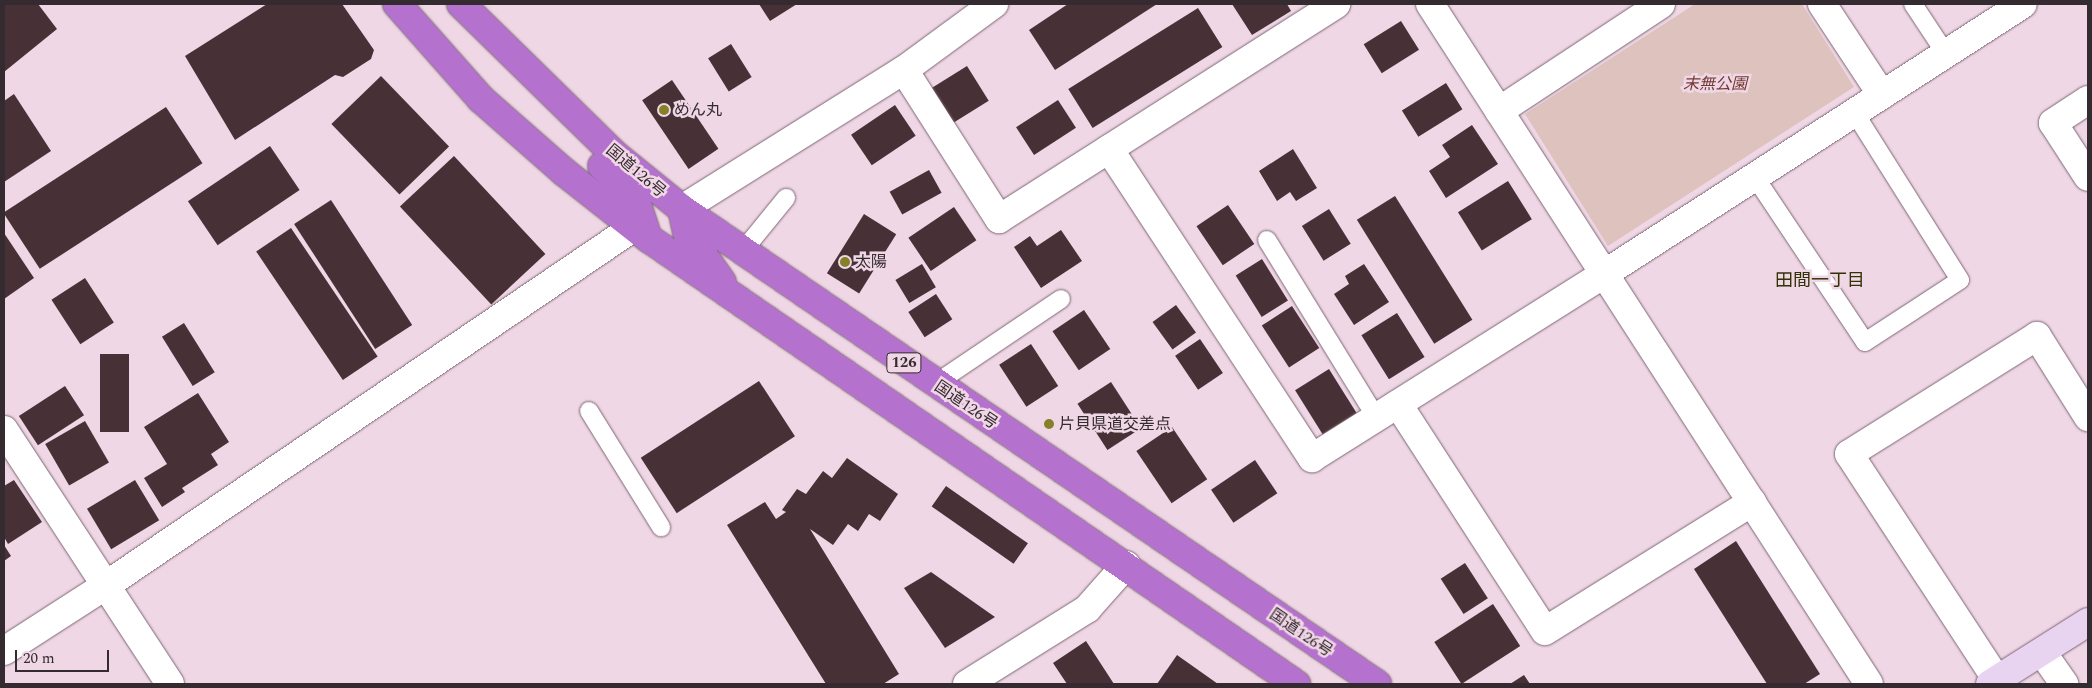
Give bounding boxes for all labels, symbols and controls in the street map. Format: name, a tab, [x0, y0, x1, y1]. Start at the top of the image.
park label: 末無公園	[1683, 74, 1747, 94]
place label: めん丸	[674, 100, 722, 120]
marker: めん丸	[658, 104, 670, 116]
street label: 国道126号	[602, 141, 670, 201]
place label: 太陽	[855, 252, 887, 272]
marker: 太陽	[839, 256, 851, 268]
district label: 田間一丁目	[1775, 270, 1865, 292]
road number: 126	[885, 350, 923, 376]
street label: 国道126号	[931, 377, 1001, 433]
place label: 片貝県道交差点	[1059, 414, 1171, 434]
marker: 片貝県道交差点	[1043, 418, 1055, 430]
street label: 国道126号	[1266, 605, 1336, 661]
scale bar	[18, 640, 111, 672]
text: 20 m	[23, 647, 55, 670]

